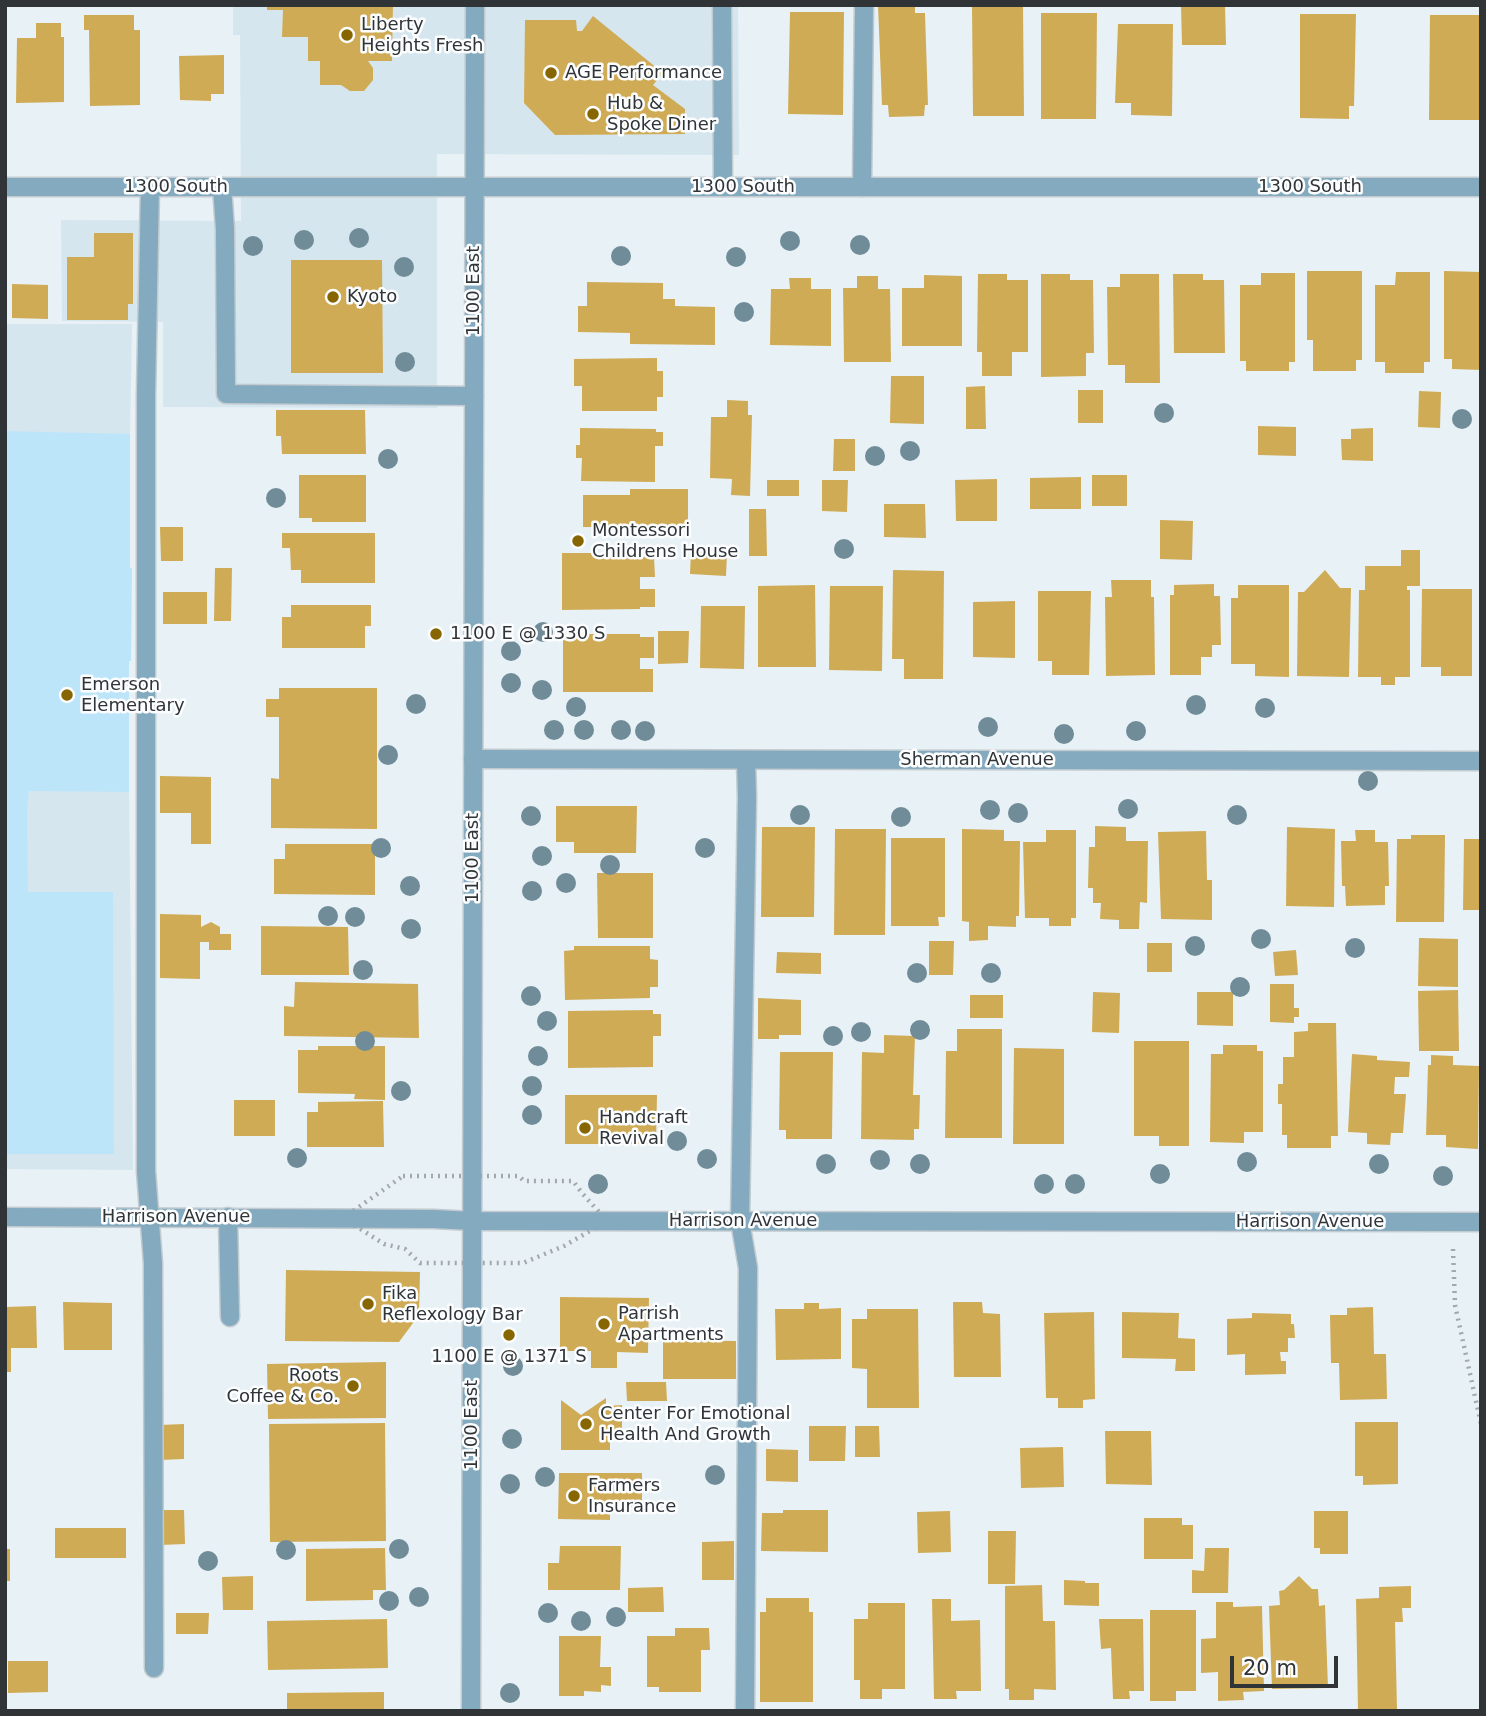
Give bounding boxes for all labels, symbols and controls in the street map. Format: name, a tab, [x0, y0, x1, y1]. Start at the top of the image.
place label: Liberty Heights Fresh	[361, 14, 484, 56]
marker: Liberty Heights Fresh	[339, 27, 355, 43]
place label: AGE Performance	[565, 62, 722, 84]
marker: AGE Performance	[543, 65, 559, 81]
place label: Hub & Spoke Diner	[607, 93, 716, 136]
marker: Hub & Spoke Diner	[585, 106, 601, 122]
street label: 1300 South	[124, 176, 228, 198]
street label: 1300 South	[691, 176, 795, 198]
street label: 1300 South	[1258, 176, 1362, 198]
street label: 1100 East	[463, 246, 485, 336]
place label: Kyoto	[347, 286, 397, 308]
marker: Kyoto	[325, 289, 341, 305]
place label: Montessori Childrens House	[592, 520, 738, 562]
marker: Montessori Childrens House	[570, 533, 586, 549]
place label: 1100 E @ 1330 S	[450, 623, 605, 645]
marker: 1100 E @ 1330 S	[428, 626, 444, 642]
place label: Emerson Elementary	[81, 674, 185, 716]
marker: Emerson Elementary	[59, 687, 75, 703]
street label: Sherman Avenue	[900, 749, 1054, 771]
street label: 1100 East	[462, 813, 484, 903]
place label: Handcraft Revival	[599, 1107, 688, 1150]
marker: Handcraft Revival	[577, 1120, 593, 1136]
street label: Harrison Avenue	[102, 1206, 250, 1228]
street label: Harrison Avenue	[669, 1210, 817, 1232]
street label: Harrison Avenue	[1236, 1211, 1384, 1233]
place label: Fika Reflexology Bar	[382, 1283, 523, 1326]
marker: Fika Reflexology Bar	[360, 1296, 376, 1312]
place label: Parrish Apartments	[618, 1303, 724, 1346]
marker: Parrish Apartments	[596, 1316, 612, 1332]
marker: 1100 E @ 1371 S	[501, 1327, 517, 1343]
place label: 1100 E @ 1371 S	[431, 1346, 587, 1368]
place label: Roots Coffee & Co.	[226, 1365, 339, 1408]
marker: Roots Coffee & Co.	[345, 1378, 361, 1394]
street label: 1100 East	[461, 1380, 483, 1470]
place label: Center For Emotional Health And Growth	[600, 1403, 791, 1446]
marker: Center For Emotional Health And Growth	[578, 1416, 594, 1432]
place label: Farmers Insurance	[588, 1475, 676, 1518]
marker: Farmers Insurance	[566, 1488, 582, 1504]
scale bar	[1234, 1642, 1342, 1686]
text: 20 m	[1243, 1656, 1297, 1680]

